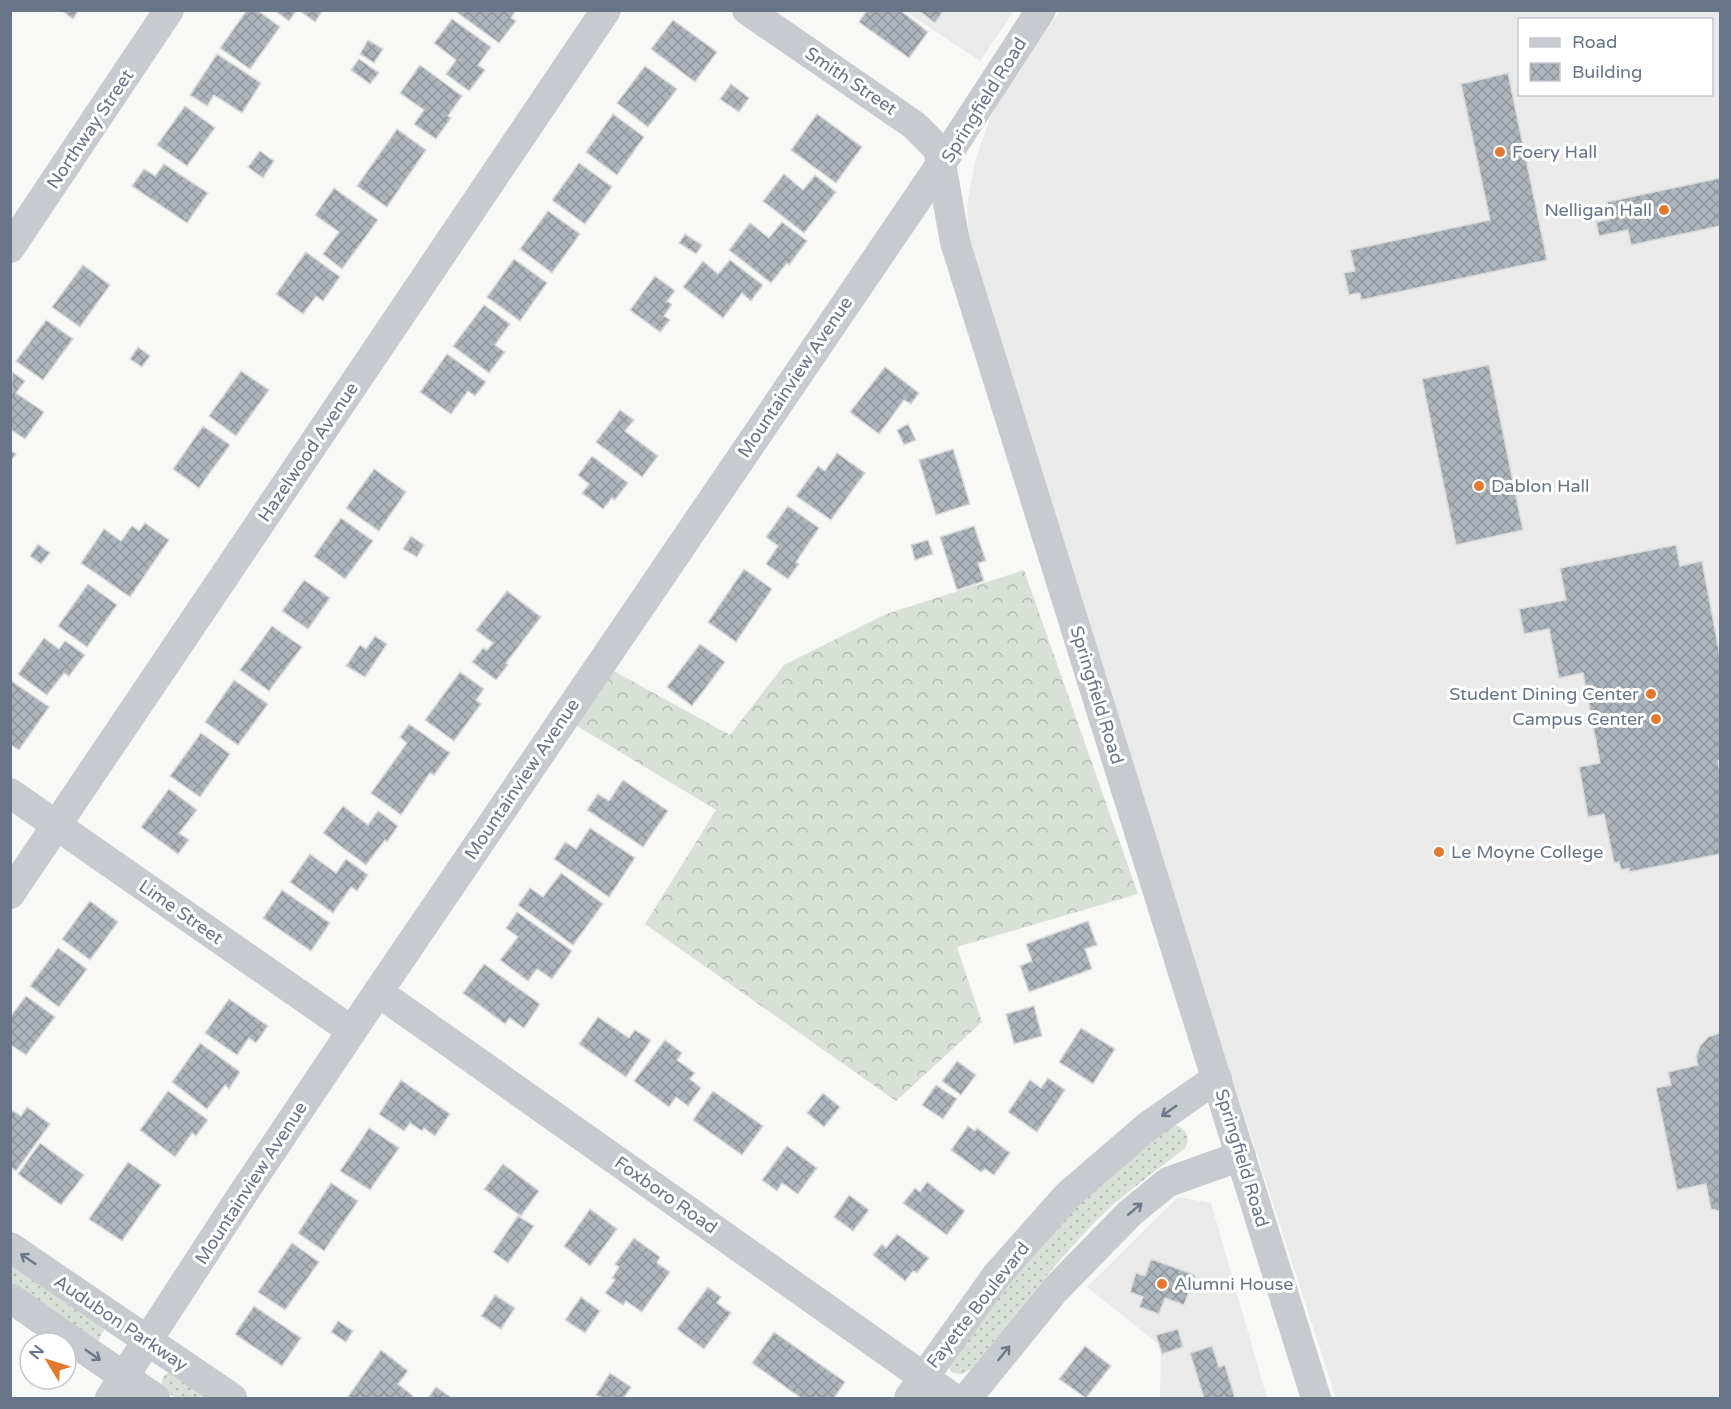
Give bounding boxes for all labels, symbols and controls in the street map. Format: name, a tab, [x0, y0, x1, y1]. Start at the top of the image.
legend	[1518, 18, 1713, 96]
text: Road	[1572, 31, 1617, 53]
street label: Springfield Road	[937, 33, 1031, 167]
street label: Smith Street	[801, 42, 901, 120]
text: Building	[1572, 61, 1642, 83]
street label: Northway Street	[42, 65, 138, 193]
place label: Foery Hall	[1512, 141, 1597, 163]
marker: Foery Hall	[1493, 145, 1507, 159]
place label: Nelligan Hall	[1544, 199, 1652, 221]
marker: Nelligan Hall	[1657, 203, 1671, 217]
street label: Mountainview Avenue	[733, 292, 857, 462]
street label: Hazelwood Avenue	[253, 378, 363, 526]
place label: Dablon Hall	[1491, 475, 1590, 497]
marker: Dablon Hall	[1472, 479, 1486, 493]
street label: Springfield Road	[1066, 623, 1128, 767]
place label: Student Dining Center	[1449, 683, 1639, 705]
marker: Student Dining Center	[1644, 687, 1658, 701]
street label: Mountainview Avenue	[460, 694, 584, 864]
place label: Campus Center	[1512, 708, 1644, 730]
marker: Campus Center	[1649, 712, 1663, 726]
place label: Le Moyne College	[1451, 841, 1604, 863]
marker: Le Moyne College	[1432, 845, 1446, 859]
street label: Lime Street	[135, 875, 227, 949]
street label: Springfield Road	[1211, 1086, 1273, 1230]
street label: Mountainview Avenue	[190, 1098, 312, 1268]
one-way arrow	[1161, 1105, 1177, 1117]
street label: Foxboro Road	[610, 1151, 722, 1239]
one-way arrow	[1127, 1202, 1142, 1216]
street label: Fayette Boulevard	[922, 1237, 1034, 1373]
one-way arrow	[20, 1253, 36, 1265]
street label: Audubon Parkway	[50, 1270, 192, 1376]
place label: Alumni House	[1174, 1273, 1293, 1295]
marker: Alumni House	[1155, 1277, 1169, 1291]
north arrow	[18, 1331, 78, 1391]
text: N	[25, 1341, 49, 1364]
one-way arrow	[997, 1345, 1010, 1361]
one-way arrow	[84, 1349, 100, 1361]

